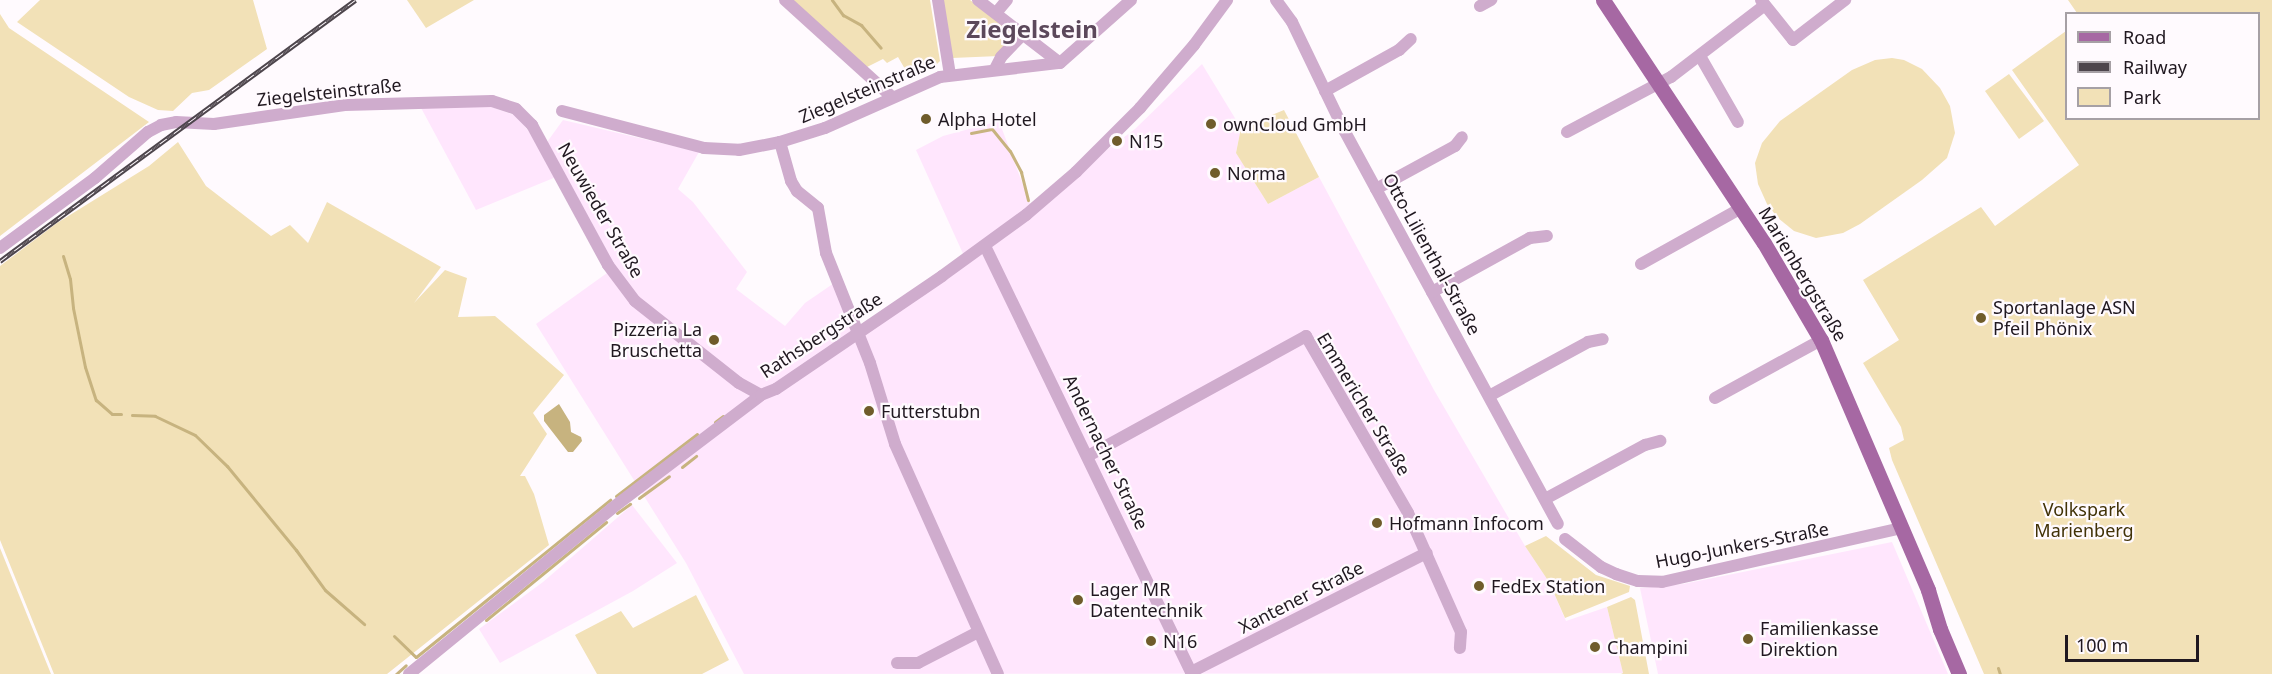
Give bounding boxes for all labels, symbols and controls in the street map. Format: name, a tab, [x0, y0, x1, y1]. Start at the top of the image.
legend	[2065, 12, 2260, 120]
district label: Ziegelstein	[966, 15, 1098, 43]
text: Road	[2123, 25, 2166, 49]
street label: Ziegelsteinstraße	[796, 51, 938, 127]
text: Railway	[2123, 55, 2187, 79]
street label: Ziegelsteinstraße	[255, 74, 403, 110]
text: Park	[2123, 85, 2161, 109]
place label: Alpha Hotel	[938, 108, 1037, 130]
marker: Alpha Hotel	[919, 112, 933, 126]
place label: ownCloud GmbH	[1223, 113, 1367, 135]
marker: ownCloud GmbH	[1204, 117, 1218, 131]
place label: N15	[1129, 130, 1163, 152]
marker: N15	[1110, 134, 1124, 148]
street label: Neuwieder Straße	[554, 139, 648, 281]
place label: Norma	[1227, 162, 1286, 184]
marker: Norma	[1208, 166, 1222, 180]
street label: Otto-Lilienthal-Straße	[1379, 169, 1485, 339]
street label: Marienbergstraße	[1754, 203, 1852, 345]
street label: Rathsbergstraße	[756, 288, 886, 382]
place label: Sportanlage ASN Pfeil Phönix	[1993, 297, 2136, 340]
marker: Sportanlage ASN Pfeil Phönix	[1974, 311, 1988, 325]
place label: Pizzeria La Bruschetta	[610, 319, 702, 362]
street label: Emmericher Straße	[1313, 329, 1415, 479]
marker: Pizzeria La Bruschetta	[707, 333, 721, 347]
street label: Andernacher Straße	[1059, 371, 1153, 533]
place label: Futterstubn	[881, 400, 980, 422]
marker: Futterstubn	[862, 404, 876, 418]
park label: Volkspark Marienberg	[2034, 499, 2134, 542]
place label: Hofmann Infocom	[1389, 512, 1544, 534]
marker: Hofmann Infocom	[1370, 516, 1384, 530]
street label: Hugo-Junkers-Straße	[1654, 518, 1830, 572]
street label: Xantener Straße	[1235, 556, 1367, 638]
place label: FedEx Station	[1491, 575, 1605, 597]
place label: Lager MR Datentechnik	[1090, 579, 1203, 622]
marker: FedEx Station	[1472, 579, 1486, 593]
marker: Lager MR Datentechnik	[1071, 593, 1085, 607]
place label: Familienkasse Direktion	[1760, 618, 1879, 660]
scale bar	[2068, 623, 2202, 661]
place label: N16	[1163, 630, 1197, 652]
marker: Familienkasse Direktion	[1741, 632, 1755, 646]
text: 100 m	[2076, 633, 2128, 657]
marker: N16	[1144, 634, 1158, 648]
place label: Champini	[1607, 636, 1688, 658]
marker: Champini	[1588, 640, 1602, 654]

